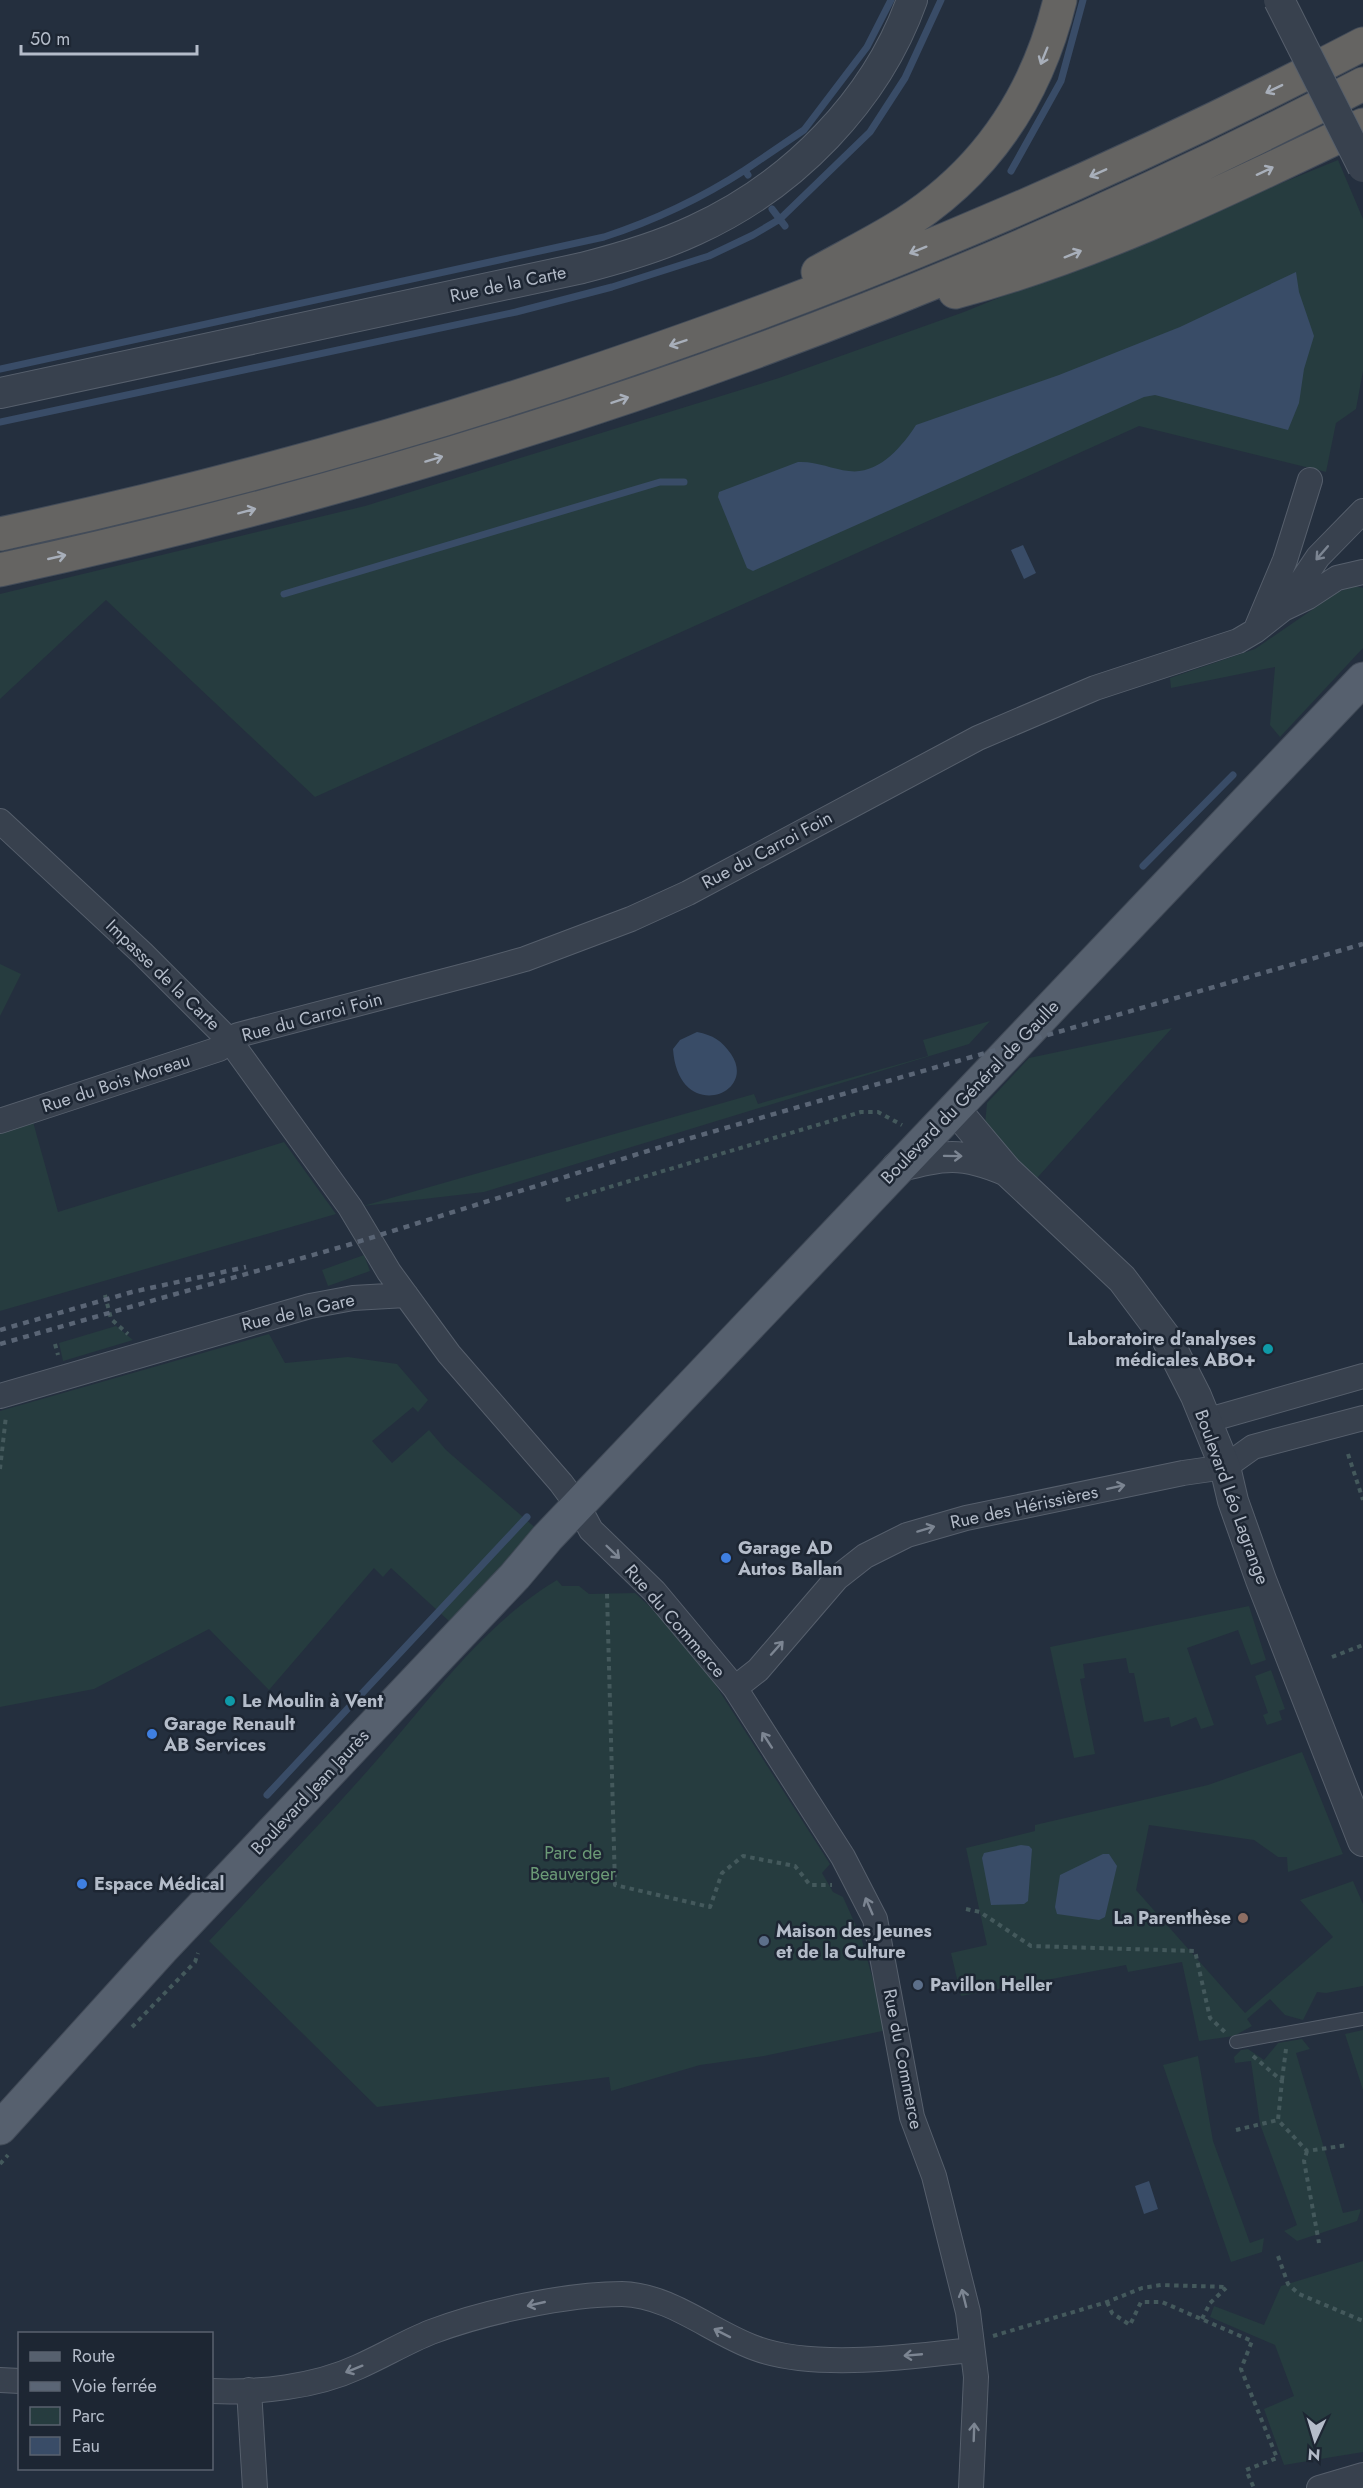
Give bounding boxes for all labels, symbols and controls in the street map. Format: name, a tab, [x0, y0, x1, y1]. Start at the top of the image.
scale bar	[21, 18, 196, 56]
text: 50 m	[30, 26, 70, 52]
one-way arrow	[1038, 46, 1049, 65]
one-way arrow	[1265, 84, 1283, 96]
one-way arrow	[1256, 164, 1274, 175]
one-way arrow	[1089, 168, 1107, 180]
one-way arrow	[910, 245, 928, 256]
one-way arrow	[1063, 248, 1081, 259]
street label: Rue de la Carte	[448, 259, 568, 309]
one-way arrow	[669, 338, 687, 349]
one-way arrow	[610, 393, 629, 404]
one-way arrow	[424, 453, 443, 464]
one-way arrow	[237, 505, 256, 516]
one-way arrow	[1315, 545, 1329, 560]
one-way arrow	[47, 551, 66, 562]
street label: Rue du Carroi Foin	[697, 805, 837, 895]
street label: Impasse de la Carte	[100, 913, 226, 1037]
street label: Rue du Carroi Foin	[239, 986, 385, 1048]
street label: Boulevard du Général de Gaulle	[875, 994, 1065, 1190]
street label: Rue du Bois Moreau	[39, 1047, 193, 1119]
one-way arrow	[942, 1151, 962, 1162]
street label: Rue de la Gare	[239, 1286, 357, 1338]
place label: Laboratoire d’analyses médicales ABO+	[1068, 1326, 1256, 1373]
marker: Laboratoire d’analyses médicales ABO+	[1261, 1342, 1275, 1356]
street label: Boulevard Léo Lagrange	[1188, 1406, 1276, 1588]
street label: Rue des Hérissières	[948, 1479, 1100, 1535]
one-way arrow	[1106, 1481, 1126, 1492]
one-way arrow	[916, 1523, 935, 1534]
place label: Garage AD Autos Ballan	[737, 1535, 843, 1582]
one-way arrow	[606, 1545, 621, 1560]
marker: Garage AD Autos Ballan	[719, 1551, 733, 1565]
street label: Rue du Commerce	[618, 1559, 732, 1683]
one-way arrow	[770, 1641, 784, 1656]
place label: Le Moulin à Vent	[242, 1688, 383, 1714]
marker: Le Moulin à Vent	[223, 1694, 237, 1708]
place label: Garage Renault AB Services	[163, 1711, 295, 1758]
street label: Boulevard Jean Jaurès	[245, 1724, 375, 1860]
marker: Garage Renault AB Services	[145, 1727, 159, 1741]
one-way arrow	[761, 1731, 774, 1748]
park label: Parc de Beauverger	[530, 1840, 617, 1887]
place label: Espace Médical	[94, 1871, 224, 1897]
marker: Espace Médical	[75, 1877, 89, 1891]
one-way arrow	[863, 1897, 874, 1915]
place label: La Parenthèse	[1113, 1905, 1231, 1931]
marker: La Parenthèse	[1236, 1911, 1250, 1925]
place label: Maison des Jeunes et de la Culture	[776, 1918, 932, 1965]
marker: Maison des Jeunes et de la Culture	[757, 1934, 771, 1948]
place label: Pavillon Heller	[930, 1972, 1053, 1998]
marker: Pavillon Heller	[911, 1978, 925, 1992]
street label: Rue du Commerce	[877, 1987, 929, 2131]
one-way arrow	[958, 2289, 970, 2308]
one-way arrow	[527, 2299, 547, 2310]
one-way arrow	[714, 2327, 732, 2338]
legend	[18, 2332, 213, 2470]
text: Route	[72, 2343, 115, 2369]
one-way arrow	[903, 2350, 923, 2361]
one-way arrow	[345, 2364, 363, 2375]
text: Voie ferrée	[72, 2373, 157, 2399]
text: Parc	[72, 2403, 105, 2429]
north arrow	[1285, 2410, 1345, 2470]
one-way arrow	[968, 2423, 979, 2443]
text: Eau	[72, 2433, 100, 2459]
text: N	[1307, 2443, 1321, 2466]

